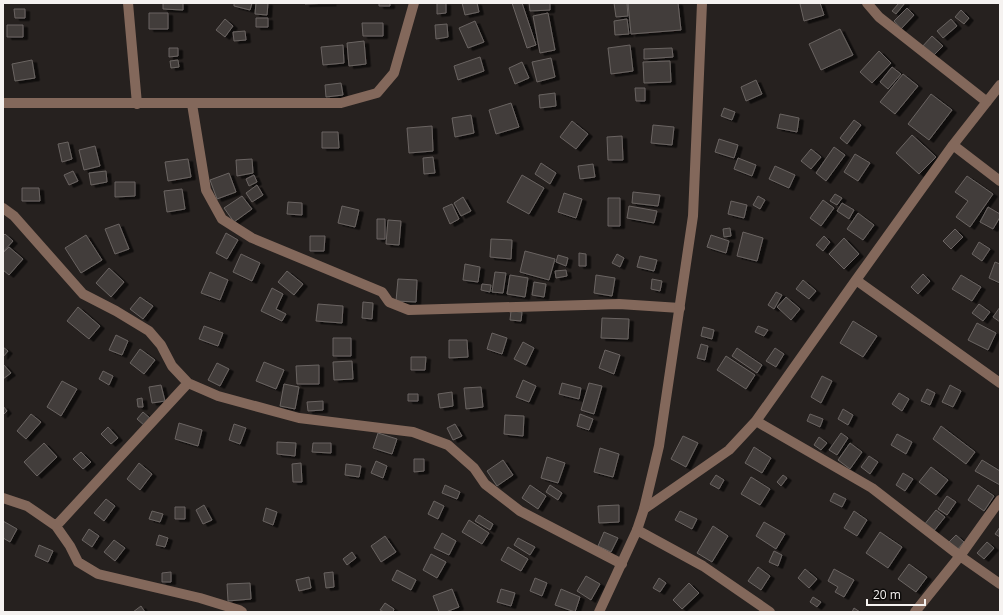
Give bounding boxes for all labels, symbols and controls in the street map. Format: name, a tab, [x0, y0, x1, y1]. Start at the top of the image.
scale bar	[867, 581, 925, 607]
text: 20 m	[873, 586, 901, 603]

